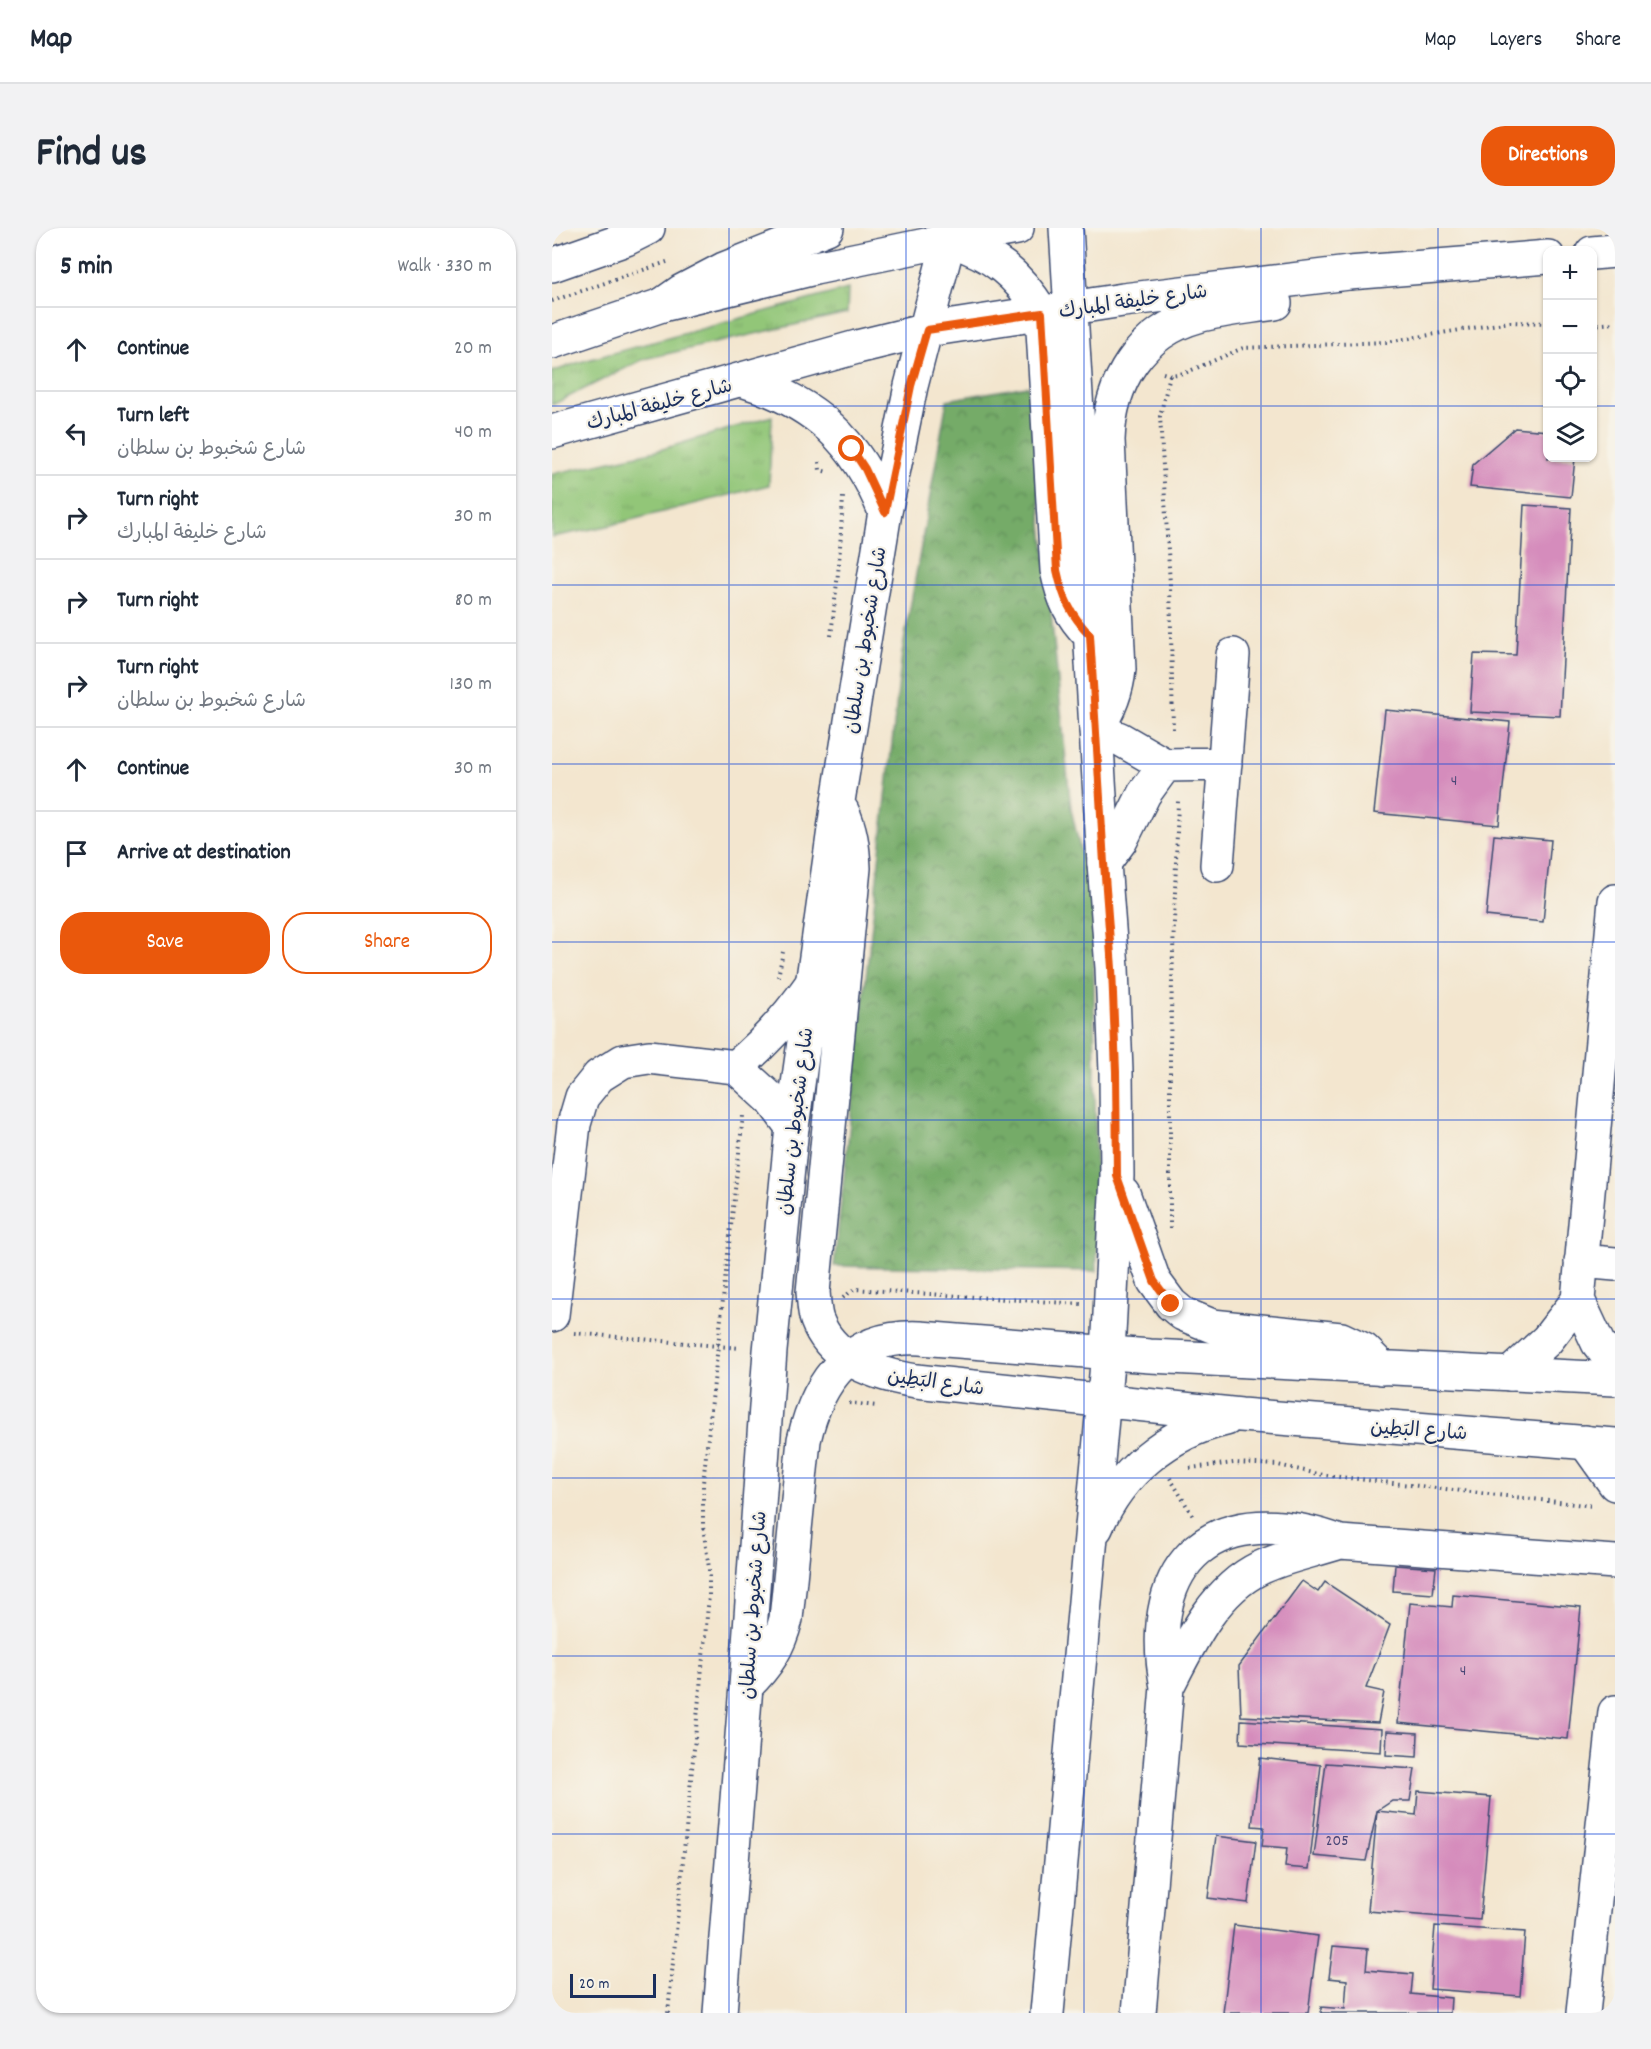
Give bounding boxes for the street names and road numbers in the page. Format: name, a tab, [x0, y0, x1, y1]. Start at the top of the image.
street label: شارع خليفة المبارك	[1057, 279, 1209, 327]
street label: شارع خليفة المبارك	[584, 373, 736, 439]
street label: شارع شخبوط بن سلطان	[838, 545, 896, 736]
street label: شارع شخبوط بن سلطان	[772, 1026, 822, 1217]
street label: شارع البَطِين	[885, 1363, 986, 1405]
street label: شارع البَطِين	[1369, 1415, 1468, 1449]
street label: شارع شخبوط بن سلطان	[734, 1510, 776, 1700]

